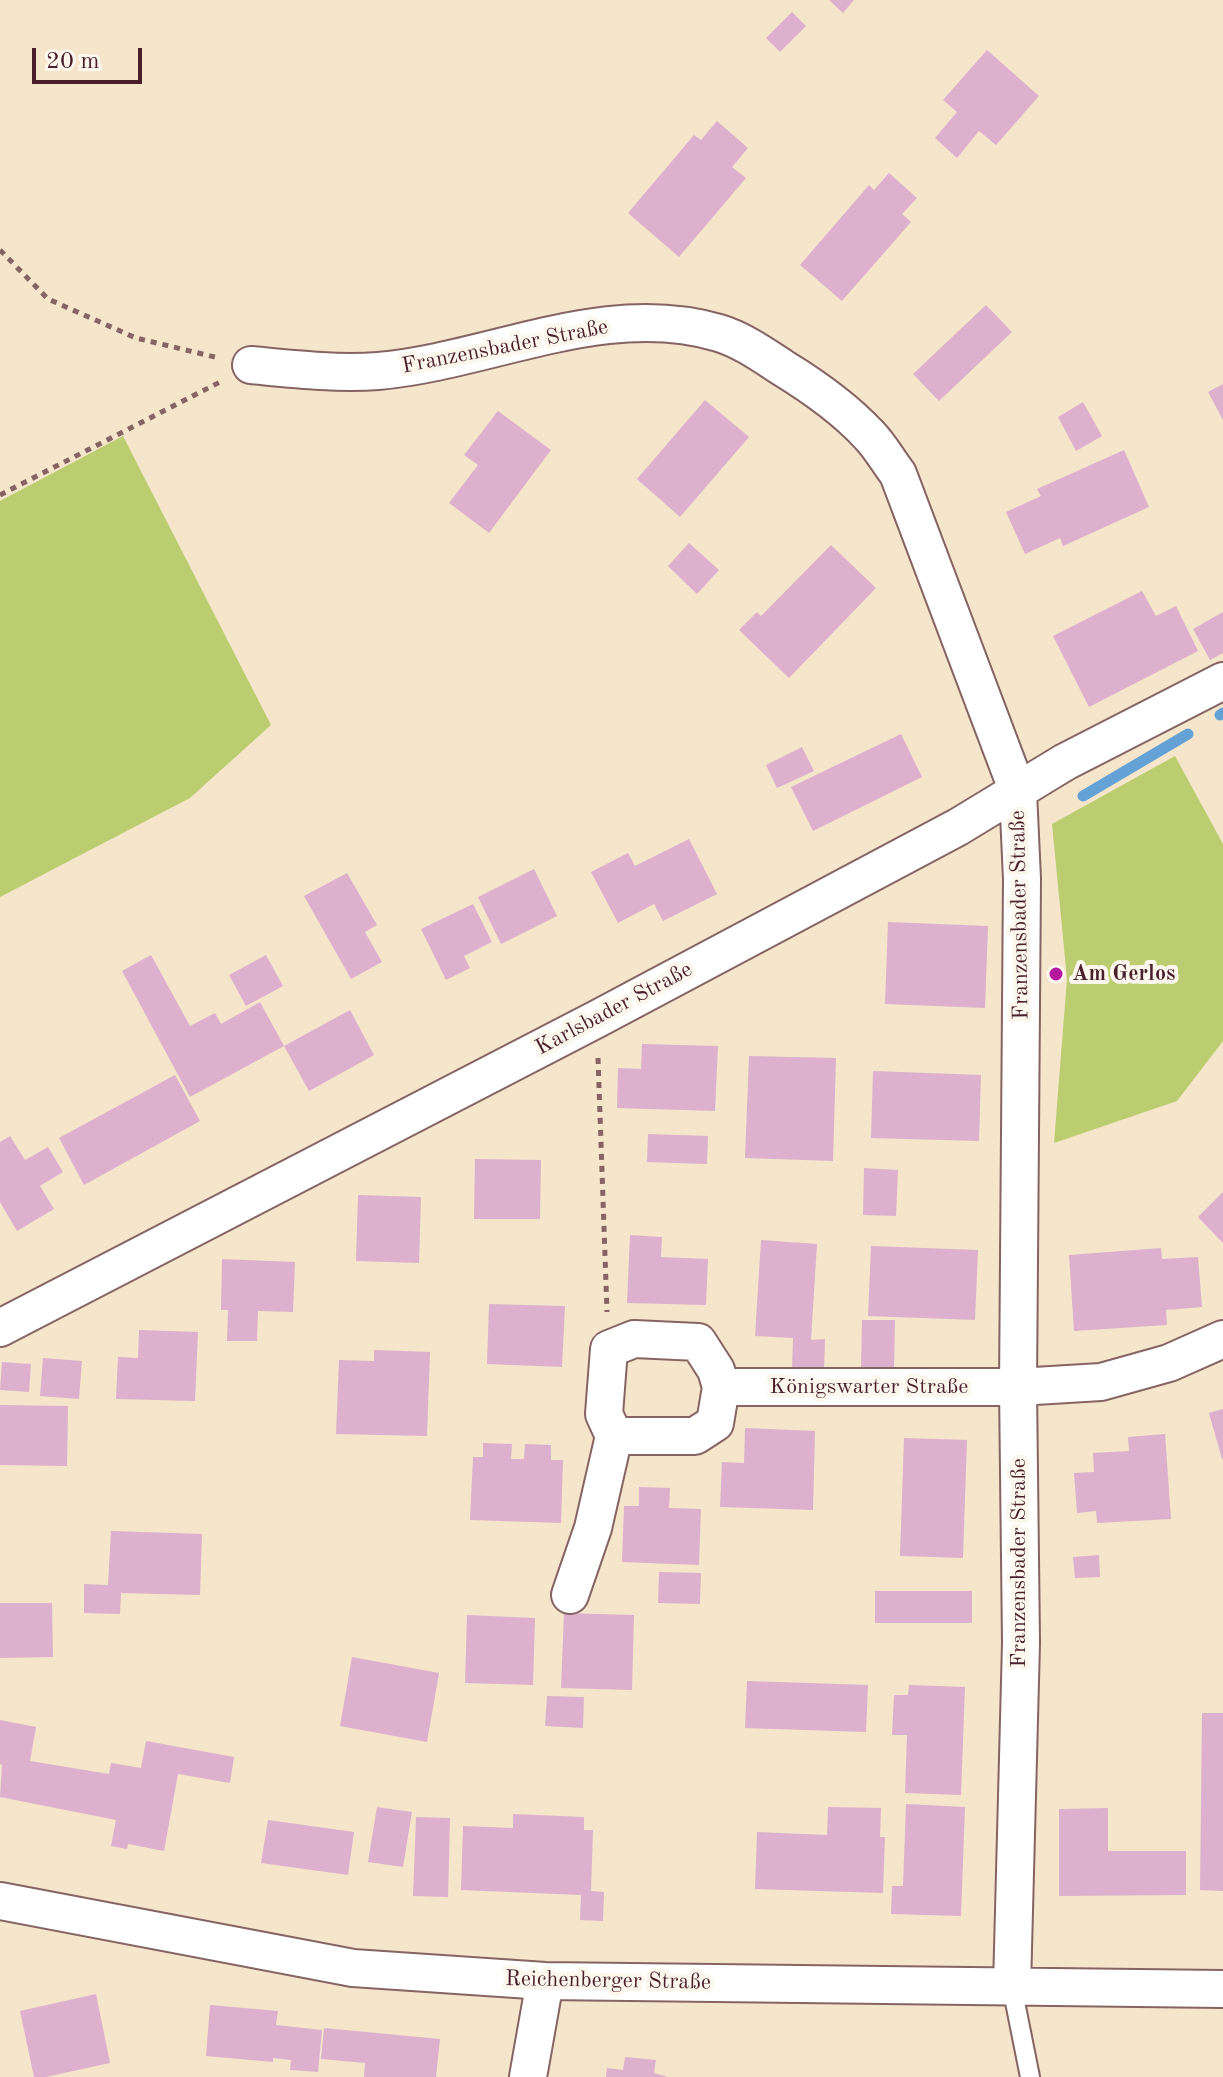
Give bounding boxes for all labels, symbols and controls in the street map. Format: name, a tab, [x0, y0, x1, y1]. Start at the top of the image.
scale bar	[36, 32, 146, 82]
text: 20 m	[46, 50, 100, 74]
street label: Franzensbader Straße	[400, 314, 610, 380]
street label: Franzensbader Straße	[1005, 810, 1035, 1020]
street label: Karlsbader Straße	[531, 957, 697, 1061]
place label: Am Gerlos	[1072, 961, 1175, 987]
marker: Am Gerlos	[1047, 965, 1065, 983]
street label: Königswarter Straße	[770, 1374, 968, 1400]
street label: Franzensbader Straße	[1006, 1458, 1032, 1668]
street label: Reichenberger Straße	[505, 1966, 711, 1996]

